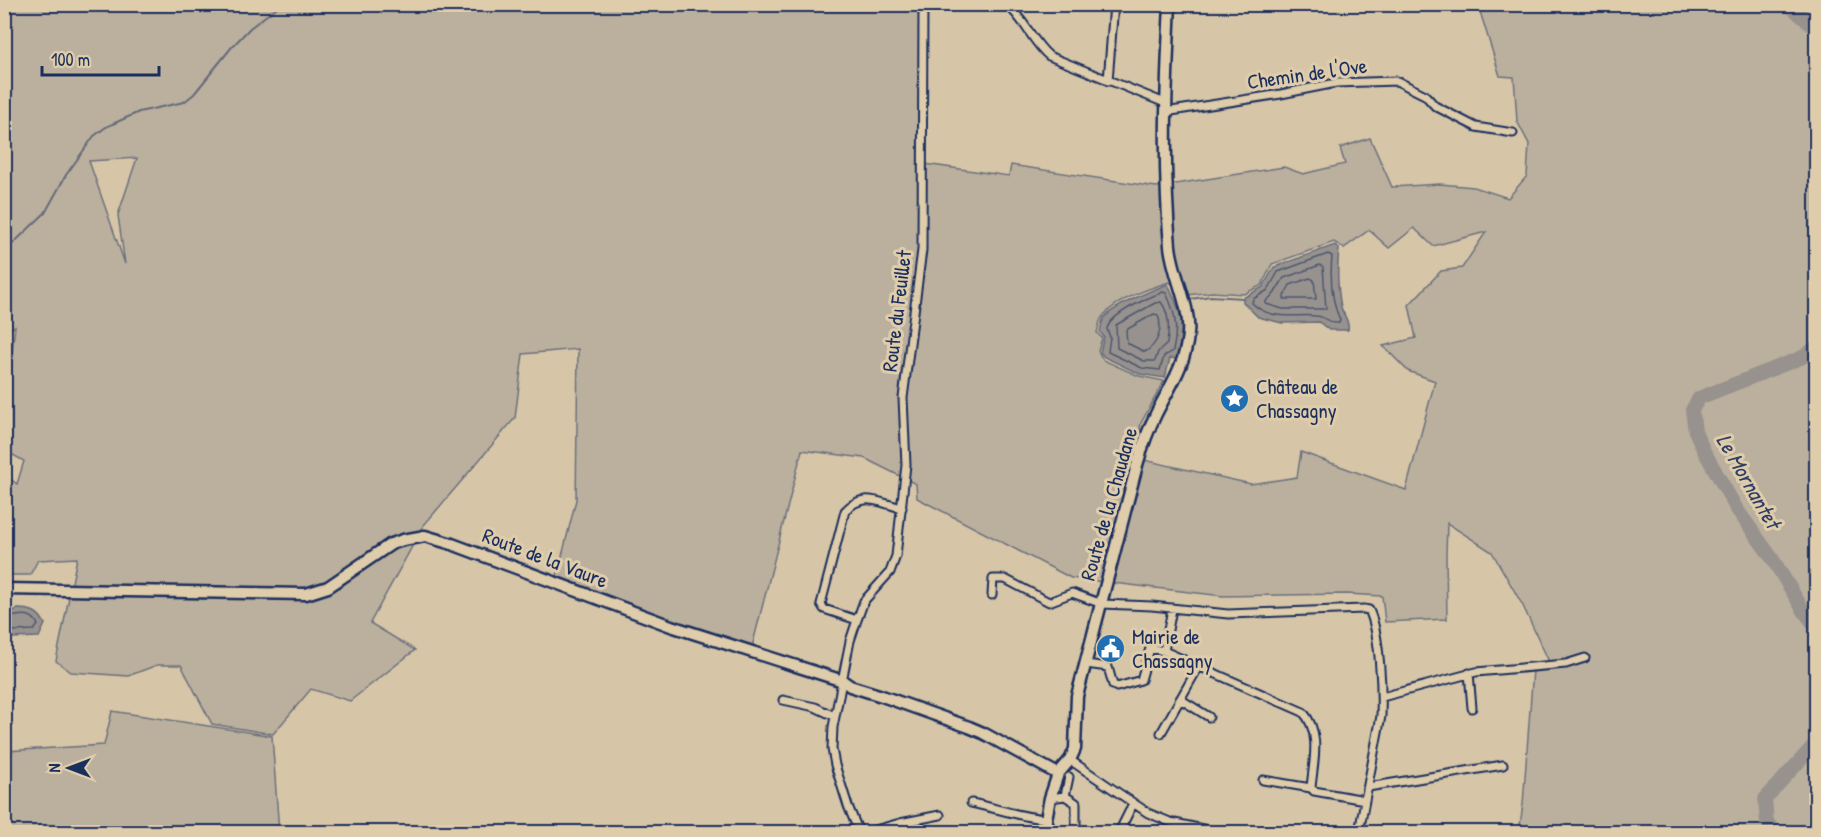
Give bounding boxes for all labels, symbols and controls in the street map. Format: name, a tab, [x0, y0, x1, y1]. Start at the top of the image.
scale bar	[42, 39, 159, 77]
text: 100 m	[51, 47, 90, 72]
street label: Chemin de l'Ove	[1245, 51, 1369, 96]
street label: Route du Feuillet	[875, 248, 918, 373]
place label: Château de Chassagny	[1256, 372, 1338, 425]
place icon: Château de Chassagny	[1219, 383, 1251, 415]
street label: Route de la Chaudane	[1073, 424, 1144, 584]
water label: Le Mornantet	[1710, 428, 1790, 537]
street label: Route de la Vaure	[478, 520, 612, 595]
place label: Mairie de Chassagny	[1132, 622, 1213, 675]
public building icon: Mairie de Chassagny	[1095, 633, 1127, 665]
north arrow	[39, 738, 99, 798]
text: N	[43, 763, 65, 772]

